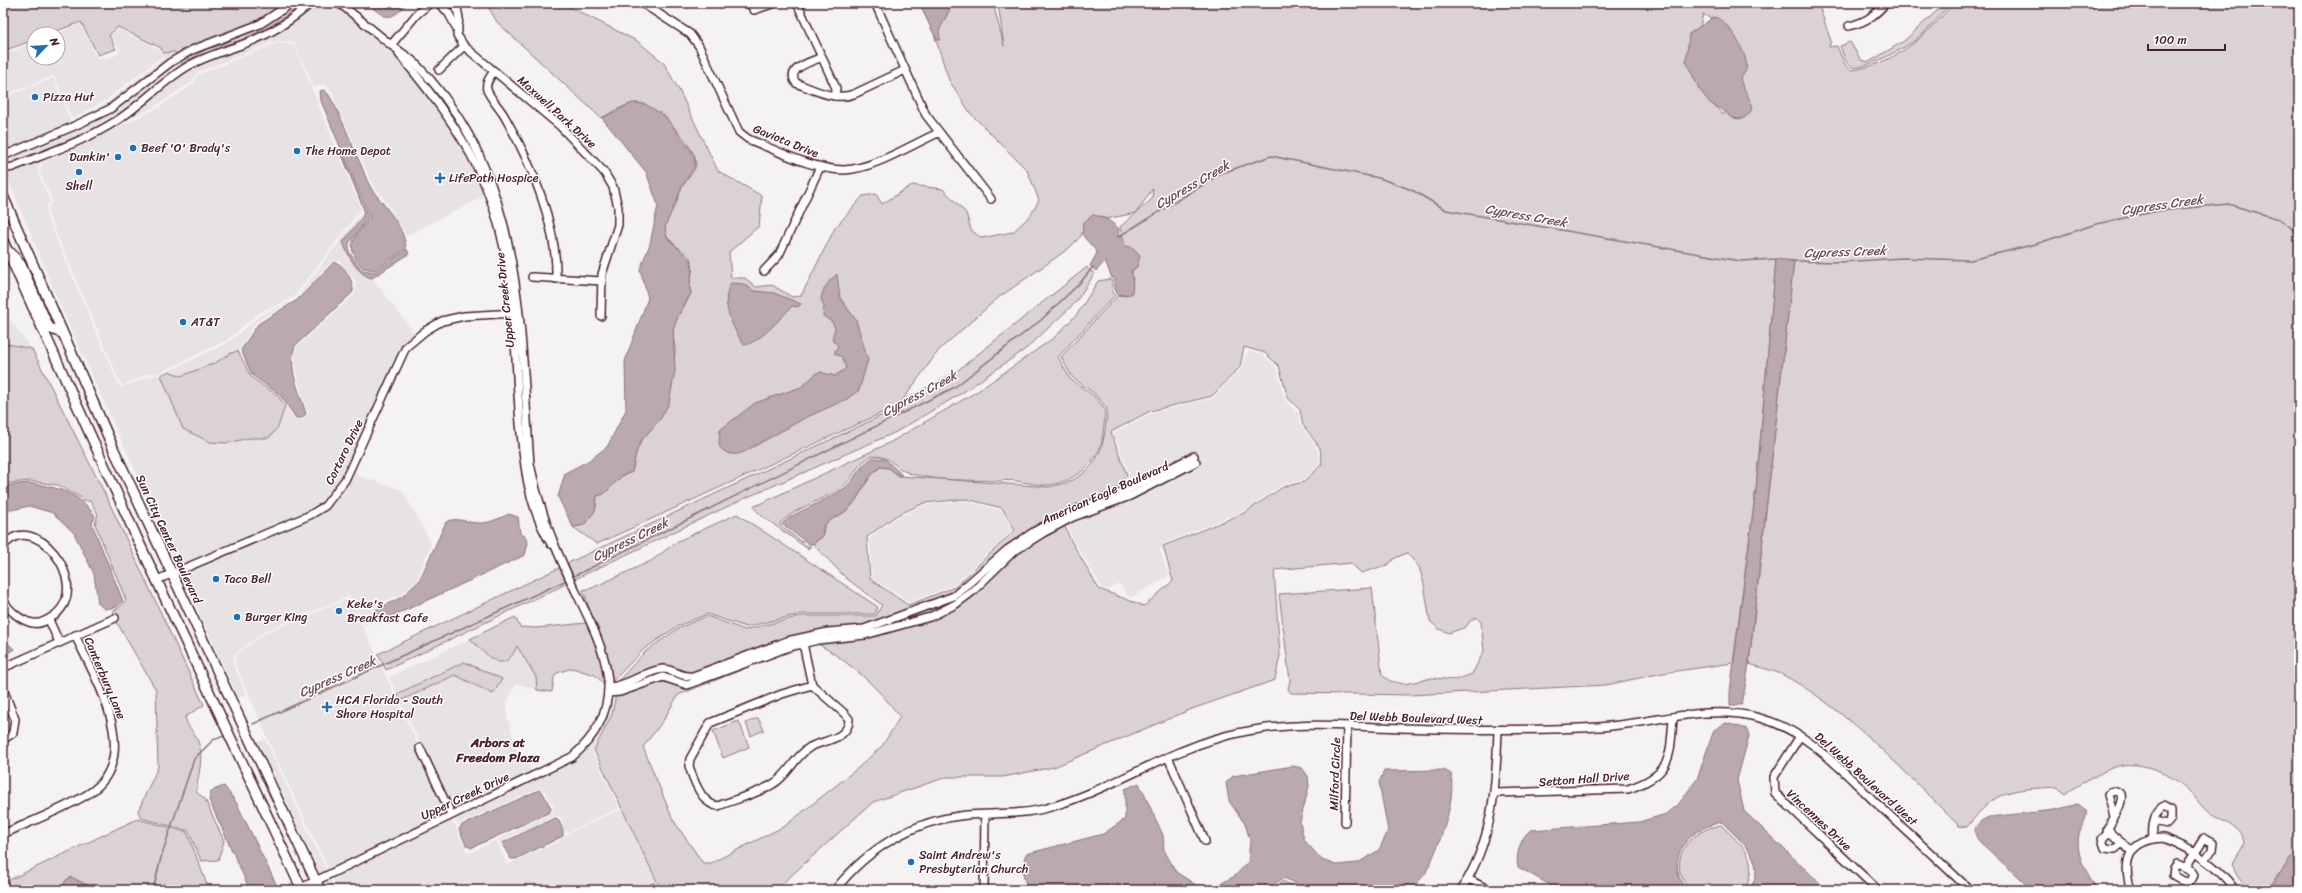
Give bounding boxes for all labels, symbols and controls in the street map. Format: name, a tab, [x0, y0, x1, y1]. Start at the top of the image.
north arrow	[26, 26, 66, 66]
scale bar	[2148, 26, 2225, 52]
text: 100 m	[2154, 29, 2187, 51]
text: N	[44, 34, 65, 50]
street label: Maxwell Park Drive	[512, 70, 602, 154]
place label: Pizza Hut	[43, 86, 95, 108]
marker: Pizza Hut	[30, 92, 40, 102]
street label: Gaviota Drive	[750, 118, 823, 164]
place label: Beef 'O' Brady's	[141, 137, 231, 159]
place label: The Home Depot	[305, 140, 391, 162]
marker: Beef 'O' Brady's	[128, 143, 138, 153]
place label: Dunkin'	[69, 146, 110, 168]
marker: The Home Depot	[292, 146, 302, 156]
marker: Dunkin'	[113, 152, 123, 162]
water label: Cypress Creek	[1151, 153, 1235, 215]
marker: Shell	[74, 167, 84, 177]
place label: LifePath Hospice	[449, 167, 539, 189]
marker: LifePath Hospice	[434, 172, 446, 184]
place label: Shell	[66, 175, 93, 197]
water label: Cypress Creek	[2120, 187, 2207, 222]
water label: Cypress Creek	[1483, 197, 1571, 234]
water label: Cypress Creek	[1803, 238, 1889, 264]
street label: Upper Creek Drive	[489, 251, 521, 349]
place label: AT&T	[190, 311, 220, 333]
marker: AT&T	[178, 317, 188, 327]
water label: Cypress Creek	[877, 363, 963, 423]
street label: Cortaro Drive	[319, 415, 369, 489]
street label: American Eagle Boulevard	[1037, 454, 1174, 531]
street label: Sun City Center Boulevard	[129, 471, 209, 609]
water label: Cypress Creek	[588, 510, 674, 568]
place label: Taco Bell	[224, 568, 272, 590]
marker: Taco Bell	[211, 574, 221, 584]
place label: Keke's Breakfast Cafe	[347, 593, 428, 629]
place label: Burger King	[245, 606, 307, 628]
marker: Keke's Breakfast Cafe	[334, 606, 344, 616]
marker: Burger King	[232, 612, 242, 622]
street label: Canterbury Lane	[78, 633, 132, 723]
water label: Cypress Creek	[295, 648, 381, 704]
place label: HCA Florida - South Shore Hospital	[336, 689, 443, 725]
marker: HCA Florida - South Shore Hospital	[321, 701, 333, 713]
street label: Del Webb Boulevard West	[1349, 705, 1484, 731]
street label: Del Webb Boulevard West	[1809, 726, 1924, 832]
district label: Arbors at Freedom Plaza	[455, 731, 540, 769]
street label: Milford Circle	[1323, 737, 1347, 811]
street label: Setton Hall Drive	[1538, 765, 1630, 793]
street label: Upper Creek Drive	[417, 766, 513, 826]
street label: Vincennes Drive	[1781, 783, 1857, 857]
place label: Saint Andrew's Presbyterian Church	[919, 844, 1028, 880]
marker: Saint Andrew's Presbyterian Church	[906, 857, 916, 867]

